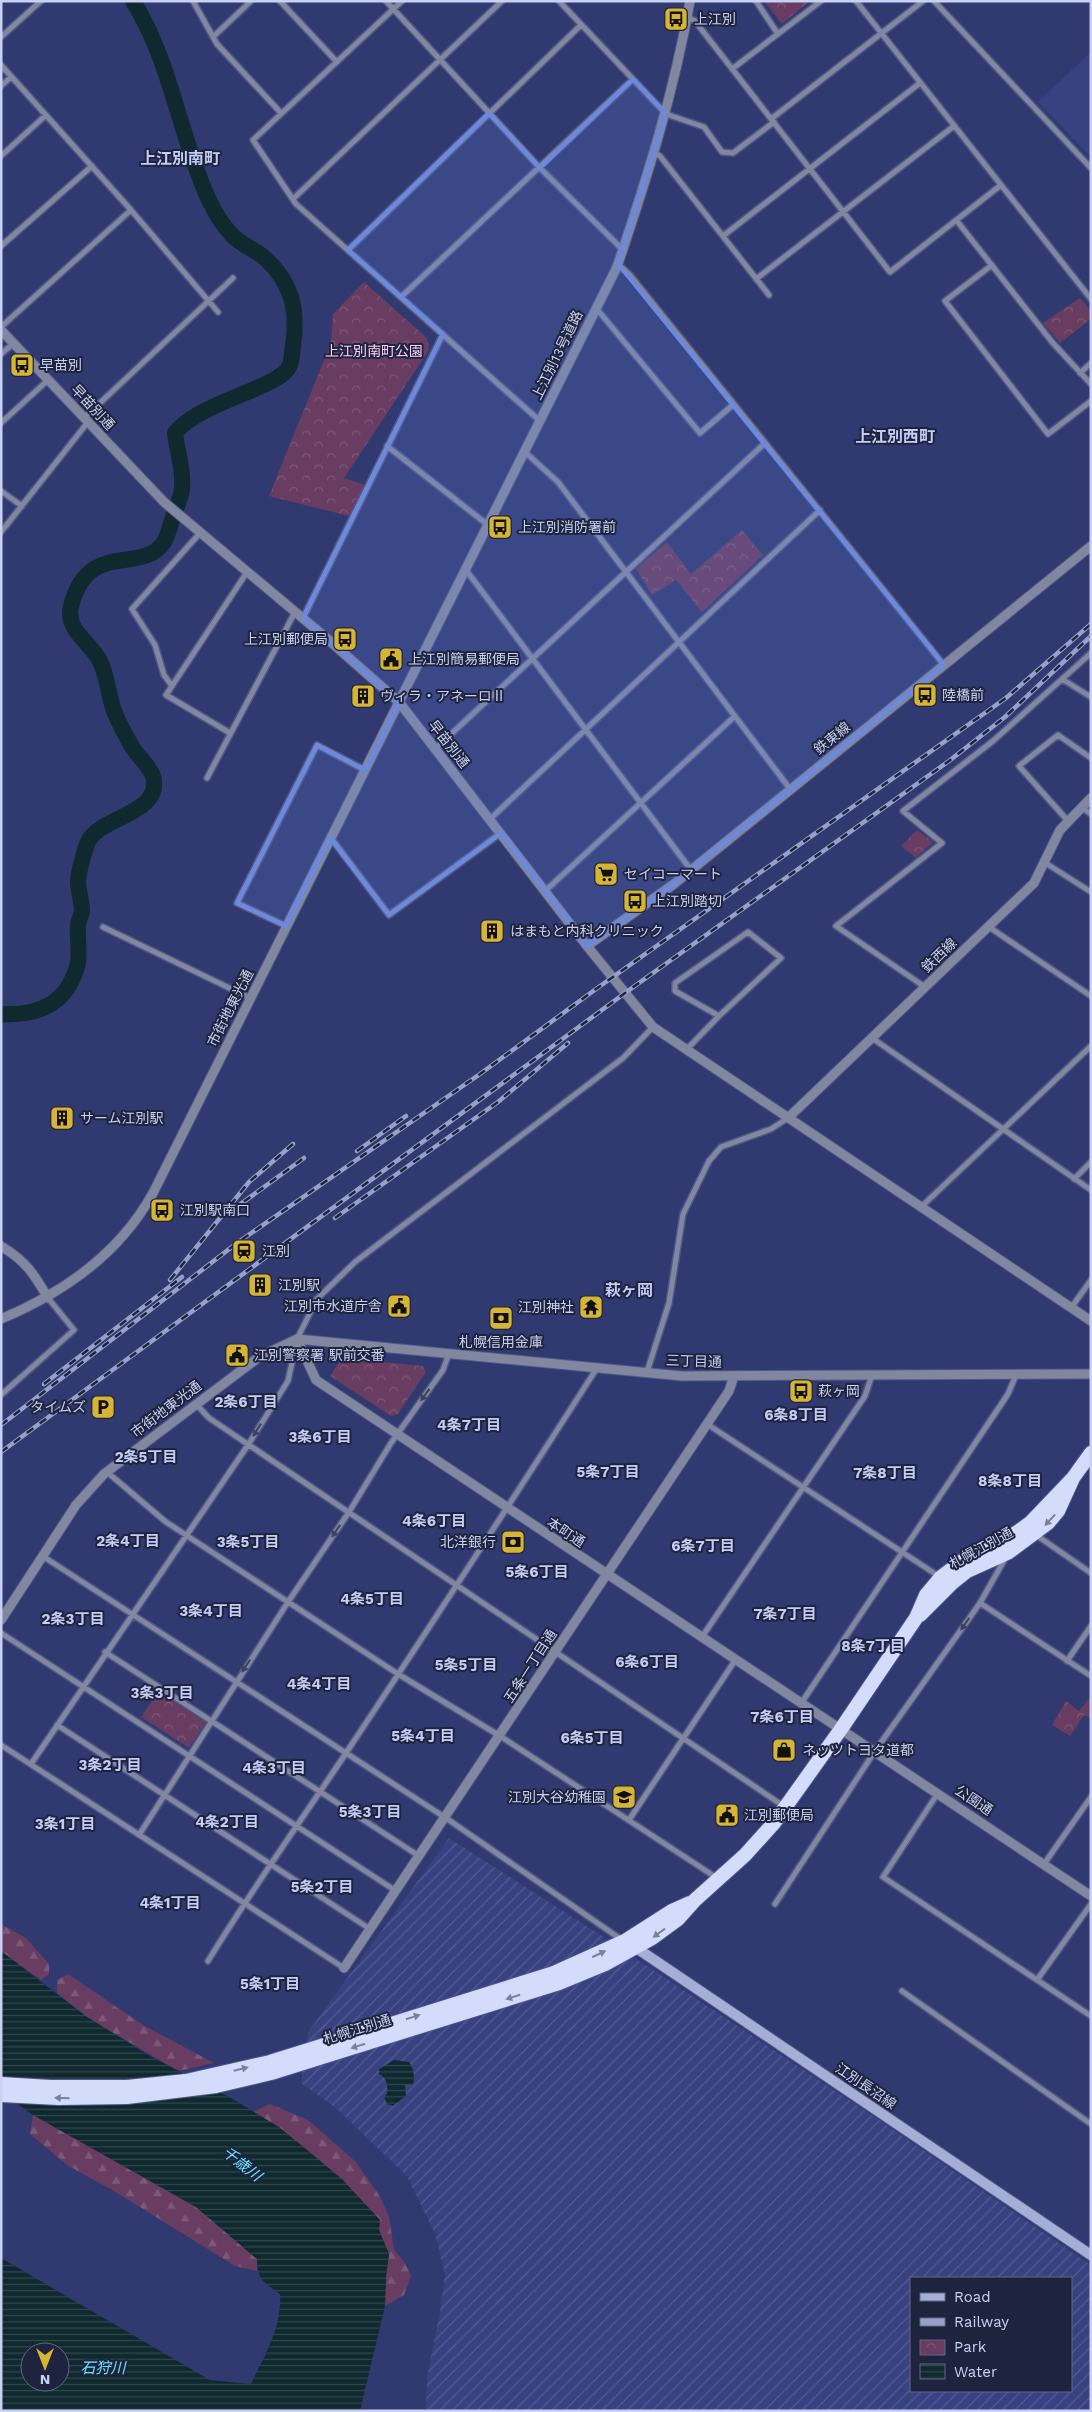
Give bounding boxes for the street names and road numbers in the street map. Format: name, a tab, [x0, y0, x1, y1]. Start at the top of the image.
street label: 上江別13号道路	[528, 308, 586, 402]
street label: 早苗別通	[68, 381, 118, 433]
street label: 早苗別通	[425, 717, 473, 771]
street label: 鉄東線	[811, 719, 853, 757]
street label: 鉄西線	[918, 935, 960, 975]
street label: 市街地東光通	[204, 967, 256, 1049]
street label: 三丁目通	[666, 1352, 722, 1370]
street label: 市街地東光通	[128, 1377, 204, 1441]
street label: 本町通	[544, 1514, 588, 1550]
street label: 札幌江別通	[947, 1524, 1015, 1572]
street label: 五条一丁目通	[500, 1626, 560, 1706]
street label: 公園通	[952, 1782, 996, 1818]
street label: 札幌江別通	[321, 2011, 393, 2047]
street label: 江別長沼線	[833, 2060, 899, 2112]

